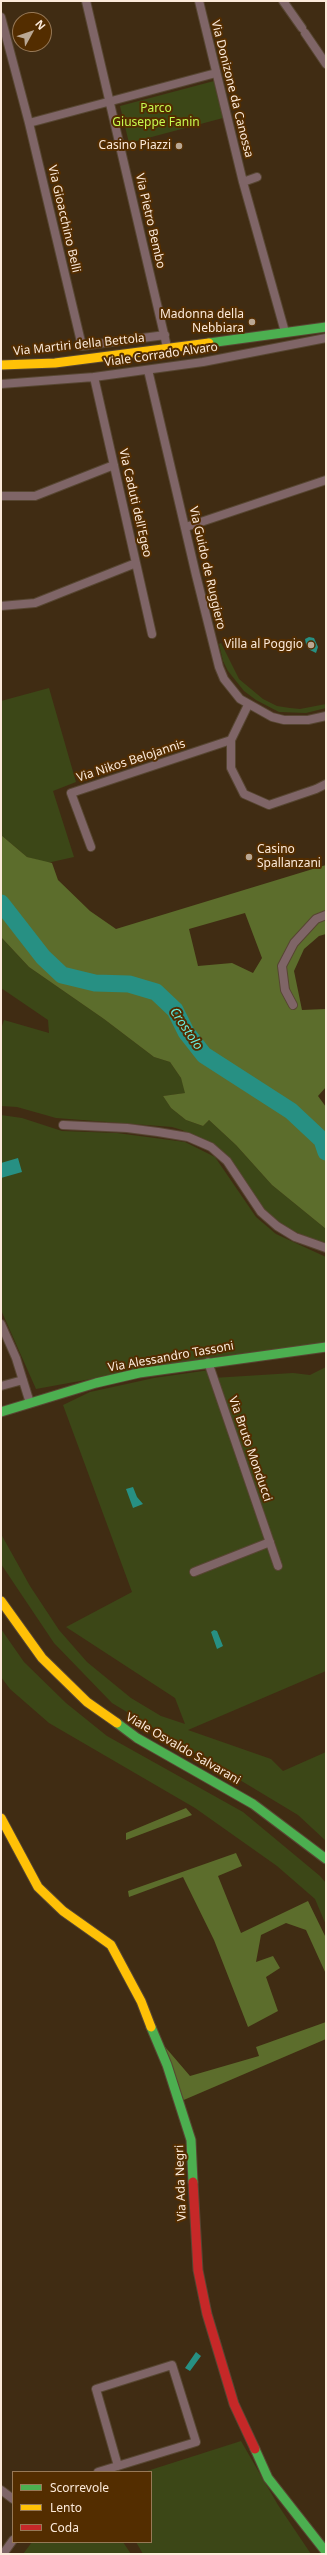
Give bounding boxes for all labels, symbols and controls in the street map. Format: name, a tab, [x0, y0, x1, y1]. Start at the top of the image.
north arrow	[12, 12, 52, 52]
text: N	[32, 16, 49, 33]
street label: Via Donizone da Canossa	[208, 19, 256, 159]
park label: Parco Giuseppe Fanin	[112, 102, 200, 130]
place label: Casino Piazzi	[99, 139, 171, 153]
marker: Casino Piazzi	[174, 141, 184, 151]
street label: Via Gioacchino Belli	[45, 164, 83, 274]
street label: Via Pietro Bembo	[132, 172, 168, 270]
place label: Madonna della Nebbiara	[160, 308, 244, 336]
marker: Madonna della Nebbiara	[247, 317, 257, 327]
street label: Via Martiri della Bettola	[13, 331, 145, 359]
street label: Viale Corrado Alvaro	[103, 340, 219, 370]
street label: Via Caduti dell'Egeo	[116, 447, 154, 559]
street label: Via Guido de Ruggiero	[186, 505, 228, 631]
place label: Villa al Poggio	[224, 638, 303, 652]
marker: Villa al Poggio	[306, 640, 316, 650]
street label: Via Nikos Belojannis	[75, 737, 187, 785]
place label: Casino Spallanzani	[257, 843, 321, 871]
marker: Casino Spallanzani	[244, 852, 254, 862]
water label: Crostolo	[166, 1005, 206, 1053]
street label: Via Alessandro Tassoni	[107, 1339, 235, 1375]
street label: Via Bruto Monducci	[225, 1395, 275, 1503]
street label: Viale Osvaldo Salvarani	[123, 1710, 243, 1788]
street label: Via Ada Negri	[172, 2145, 190, 2221]
legend	[12, 2471, 152, 2543]
text: Scorrevole	[50, 2479, 109, 2496]
text: Lento	[50, 2499, 82, 2516]
text: Coda	[50, 2519, 79, 2536]

